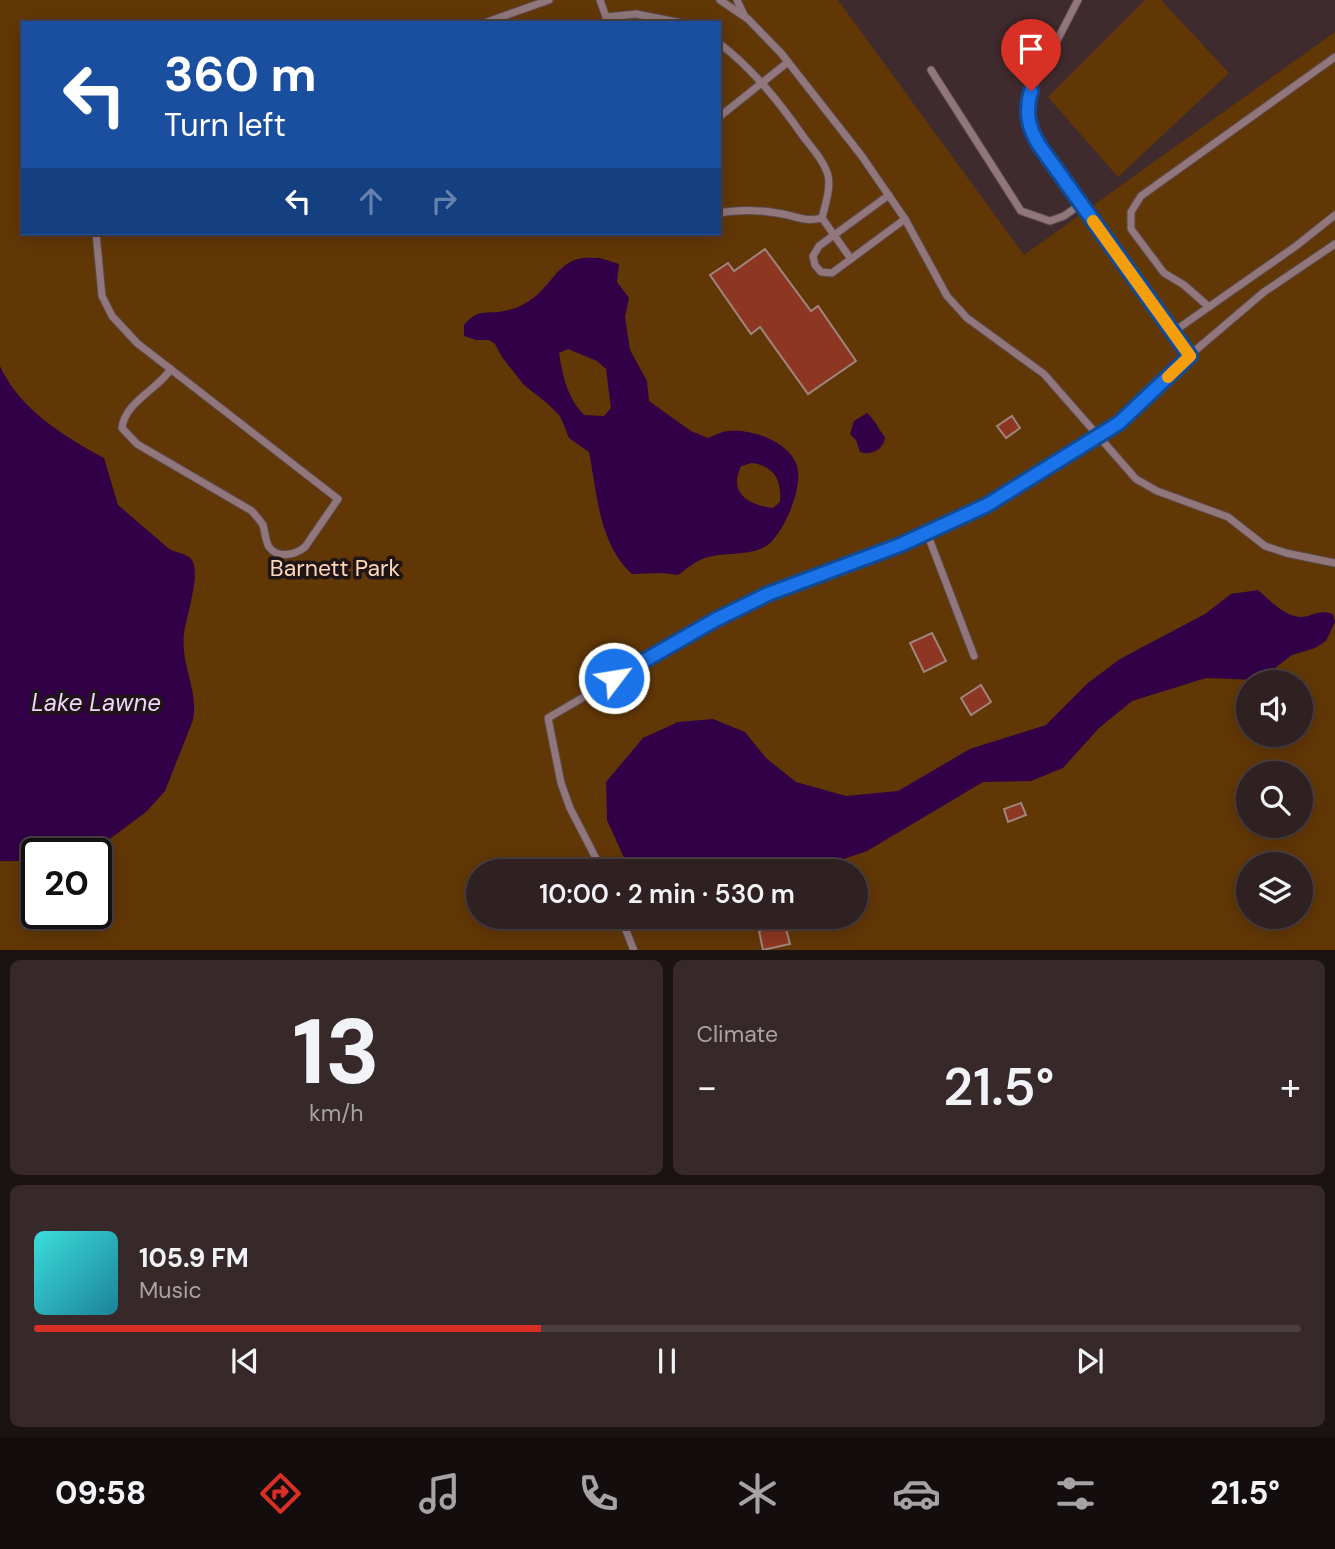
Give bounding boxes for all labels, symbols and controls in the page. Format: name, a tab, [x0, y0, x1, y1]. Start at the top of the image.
pin	[1001, 19, 1061, 91]
icon: arrive	[1012, 30, 1050, 68]
text: 360 m	[164, 42, 317, 106]
icon: left	[49, 49, 140, 140]
text: Turn left	[164, 104, 286, 146]
icon: left	[279, 182, 317, 220]
icon: ahead	[352, 182, 390, 220]
icon: right	[425, 182, 463, 220]
park label: Barnett Park	[270, 553, 401, 583]
position arrow	[577, 641, 651, 715]
map controls	[1236, 670, 1313, 929]
button: sound	[1236, 670, 1313, 747]
water label: Lake Lawne	[31, 687, 161, 718]
button: search	[1236, 761, 1313, 838]
speed limit sign: 20	[21, 838, 112, 929]
button: layers	[1236, 852, 1313, 929]
text: 10:00 · 2 min · 530 m	[539, 877, 795, 911]
text: 13	[292, 993, 380, 1111]
text: Climate	[697, 1019, 778, 1049]
text: 21.5°	[943, 1053, 1054, 1121]
text: −	[697, 1062, 717, 1112]
text: +	[1280, 1062, 1301, 1112]
text: km/h	[309, 1098, 363, 1128]
text: 105.9 FM	[139, 1241, 249, 1275]
text: Music	[139, 1275, 202, 1305]
icon: previous	[226, 1342, 264, 1380]
icon: pause	[648, 1342, 686, 1380]
icon: next	[1071, 1342, 1109, 1380]
icon: directions	[256, 1469, 305, 1518]
icon: music	[415, 1469, 464, 1518]
icon: phone	[574, 1469, 623, 1518]
icon: climate	[733, 1469, 782, 1518]
icon: car	[892, 1469, 941, 1518]
icon: filters	[1051, 1469, 1100, 1518]
text: 09:58	[55, 1472, 146, 1514]
text: 21.5°	[1210, 1472, 1280, 1514]

